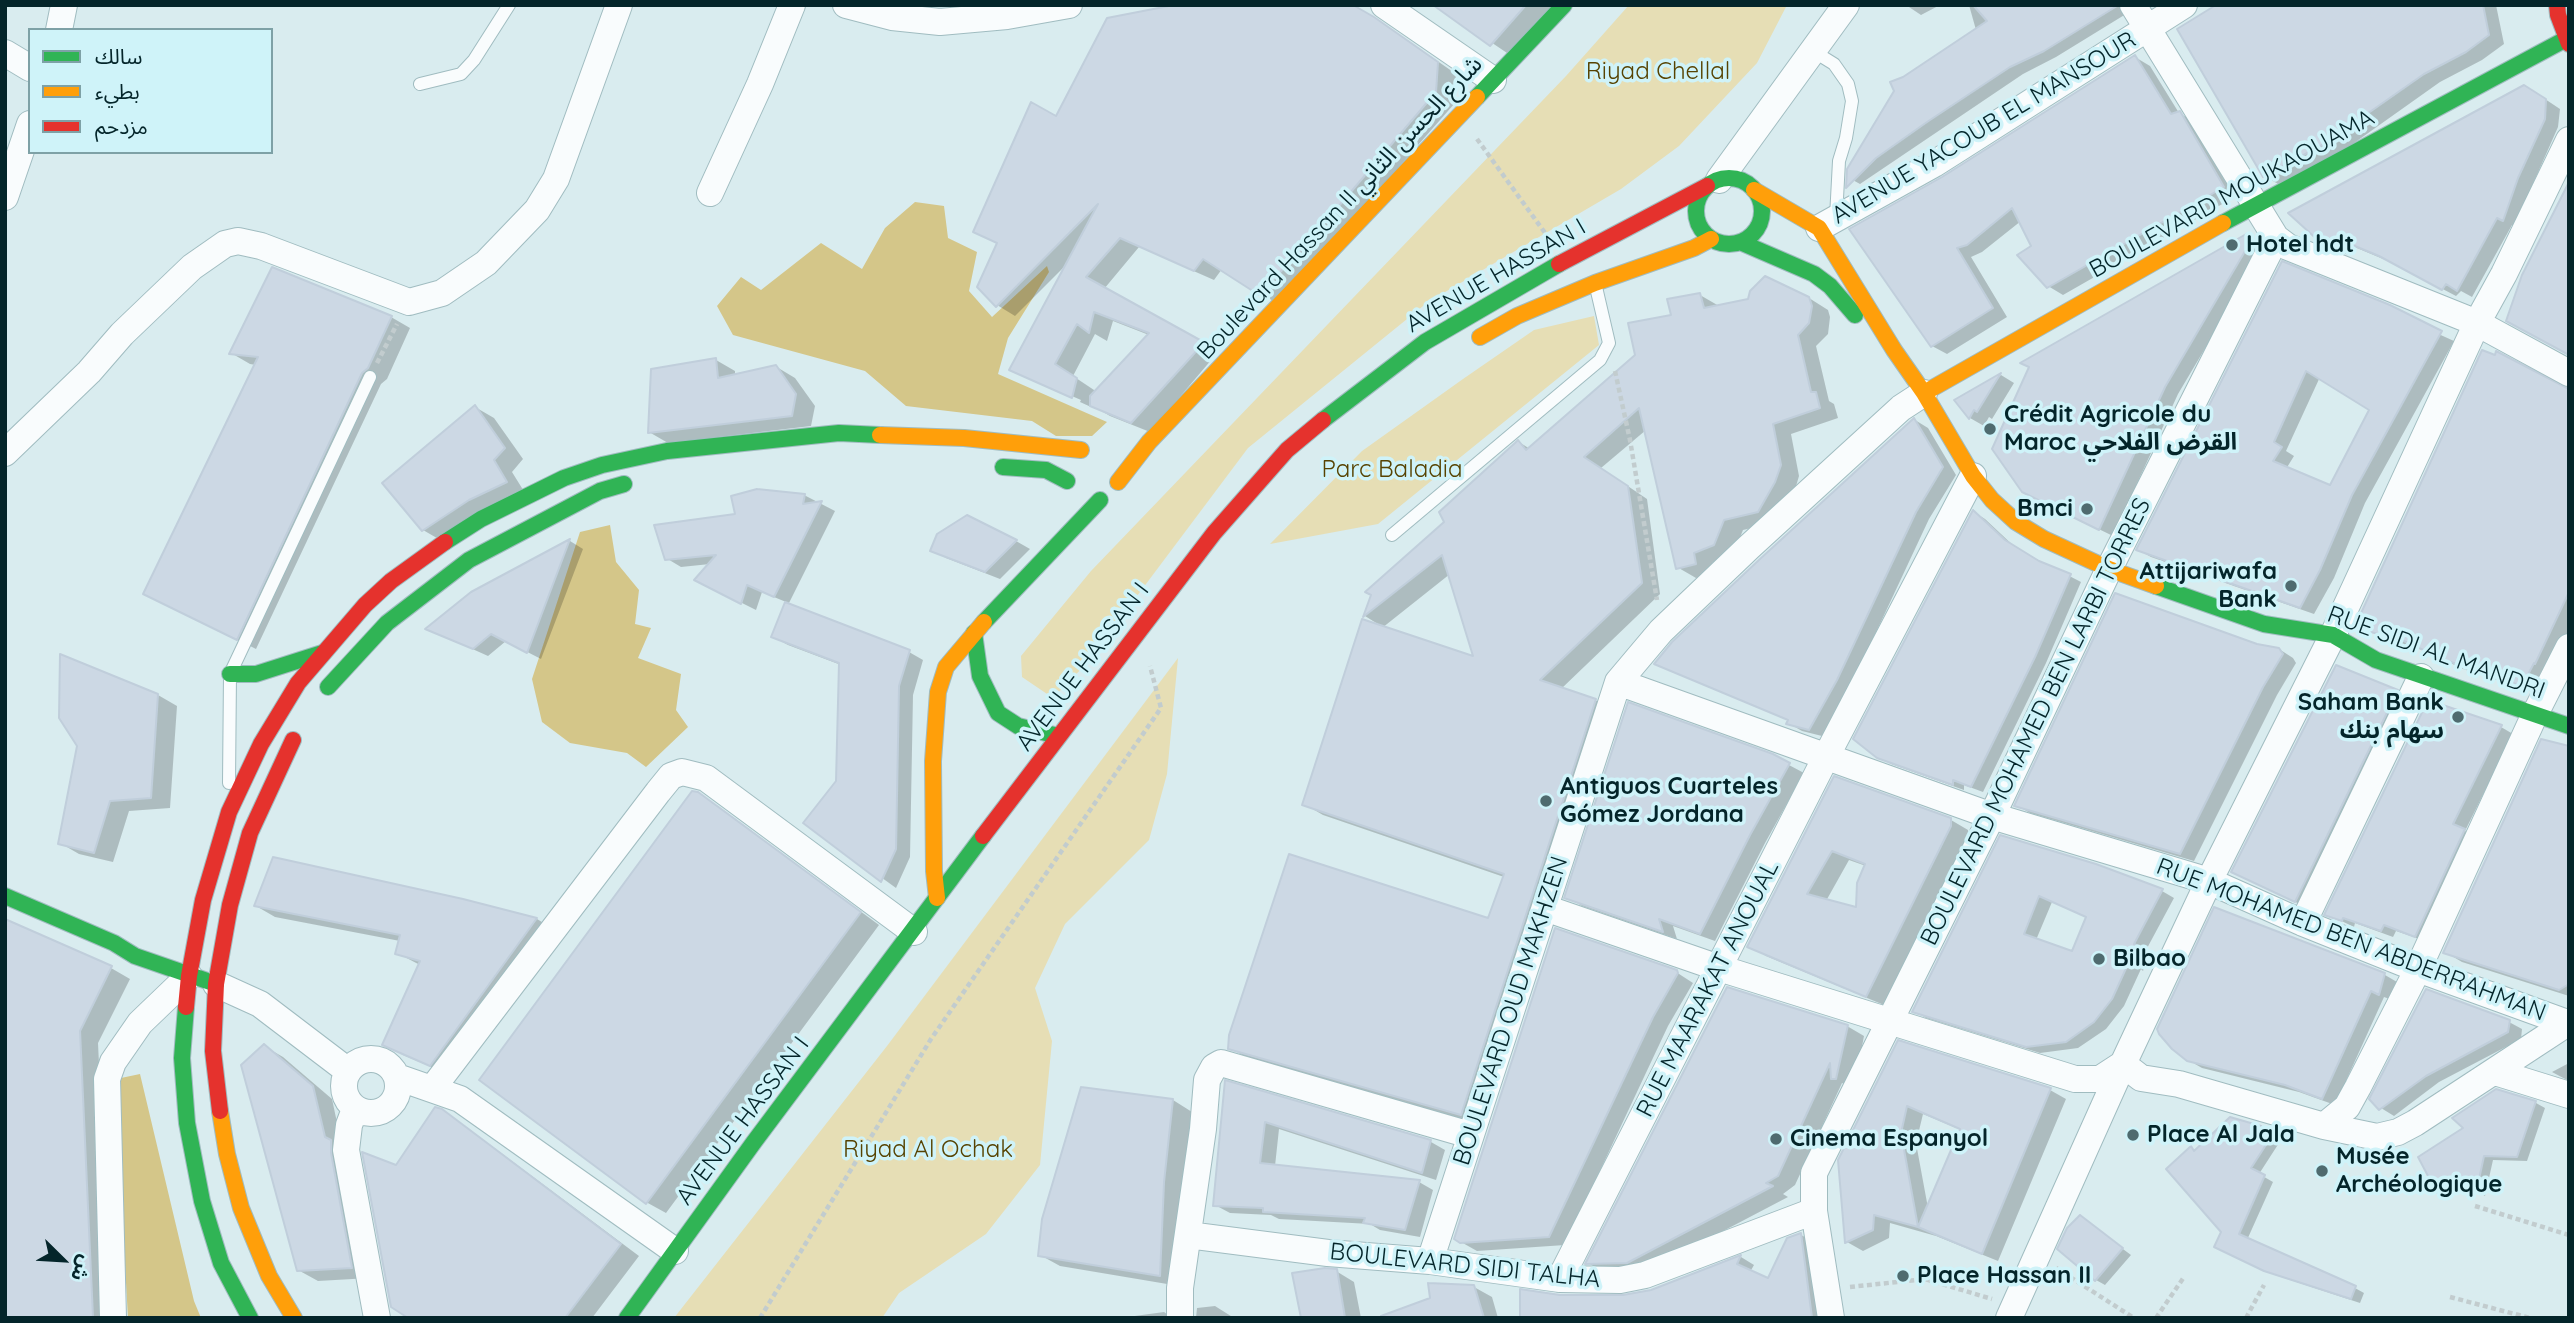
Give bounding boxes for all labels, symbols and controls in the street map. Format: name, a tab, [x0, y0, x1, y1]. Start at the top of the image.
street label: AVENUE YACOUB EL MANSOUR	[1827, 26, 2141, 230]
legend	[28, 28, 273, 154]
text: سالك	[95, 43, 142, 69]
street label: Boulevard Hassan II شارع الحسن الثاني	[1192, 50, 1488, 366]
park label: Riyad Chellal	[1586, 58, 1730, 86]
text: بطيء	[95, 78, 140, 104]
street label: BOULEVARD MOUKAOUAMA	[2085, 104, 2379, 284]
text: مزدحم	[95, 113, 148, 139]
street label: AVENUE HASSAN I	[1401, 213, 1591, 339]
place label: Hotel hdt	[2246, 231, 2354, 259]
marker: Hotel hdt	[2224, 237, 2240, 253]
place label: Crédit Agricole du Maroc القرض الفلاحي	[2004, 401, 2237, 457]
marker: Crédit Agricole du Maroc القرض الفلاحي	[1982, 421, 1998, 437]
park label: Parc Baladia	[1322, 456, 1462, 484]
street label: BOULEVARD MOHAMED BEN LARBI TORRES	[1915, 494, 2157, 950]
place label: Bmci	[2017, 495, 2073, 523]
marker: Bmci	[2079, 501, 2095, 517]
place label: Attijariwafa Bank	[2140, 558, 2277, 614]
street label: AVENUE HASSAN I	[1010, 577, 1156, 757]
marker: Attijariwafa Bank	[2283, 578, 2299, 594]
street label: RUE SIDI AL MANDRI	[2323, 600, 2549, 706]
place label: Saham Bank سهام بنك	[2298, 689, 2444, 745]
marker: Saham Bank سهام بنك	[2450, 709, 2466, 725]
place label: Antiguos Cuarteles Gómez Jordana	[1560, 773, 1778, 829]
marker: Antiguos Cuarteles Gómez Jordana	[1538, 793, 1554, 809]
street label: RUE MOHAMED BEN ABDERRAHMAN	[2152, 852, 2550, 1028]
street label: BOULEVARD OUD MAKHZEN	[1447, 853, 1575, 1169]
street label: RUE MAARAKAT ANOUAL	[1631, 856, 1785, 1122]
place label: Bilbao	[2113, 945, 2186, 973]
marker: Bilbao	[2091, 951, 2107, 967]
street label: AVENUE HASSAN I	[670, 1031, 816, 1211]
place label: Place Al Jala	[2147, 1121, 2295, 1149]
place label: Cinema Espanyol	[1790, 1125, 1988, 1153]
marker: Place Al Jala	[2125, 1127, 2141, 1143]
marker: Cinema Espanyol	[1768, 1131, 1784, 1147]
park label: Riyad Al Ochak	[843, 1136, 1013, 1164]
place label: Musée Archéologique	[2336, 1143, 2502, 1199]
marker: Musée Archéologique	[2314, 1163, 2330, 1179]
north arrow	[28, 1225, 98, 1295]
street label: BOULEVARD SIDI TALHA	[1328, 1237, 1602, 1295]
text: ش	[66, 1252, 98, 1285]
place label: Place Hassan II	[1917, 1262, 2091, 1290]
marker: Place Hassan II	[1895, 1268, 1911, 1284]

